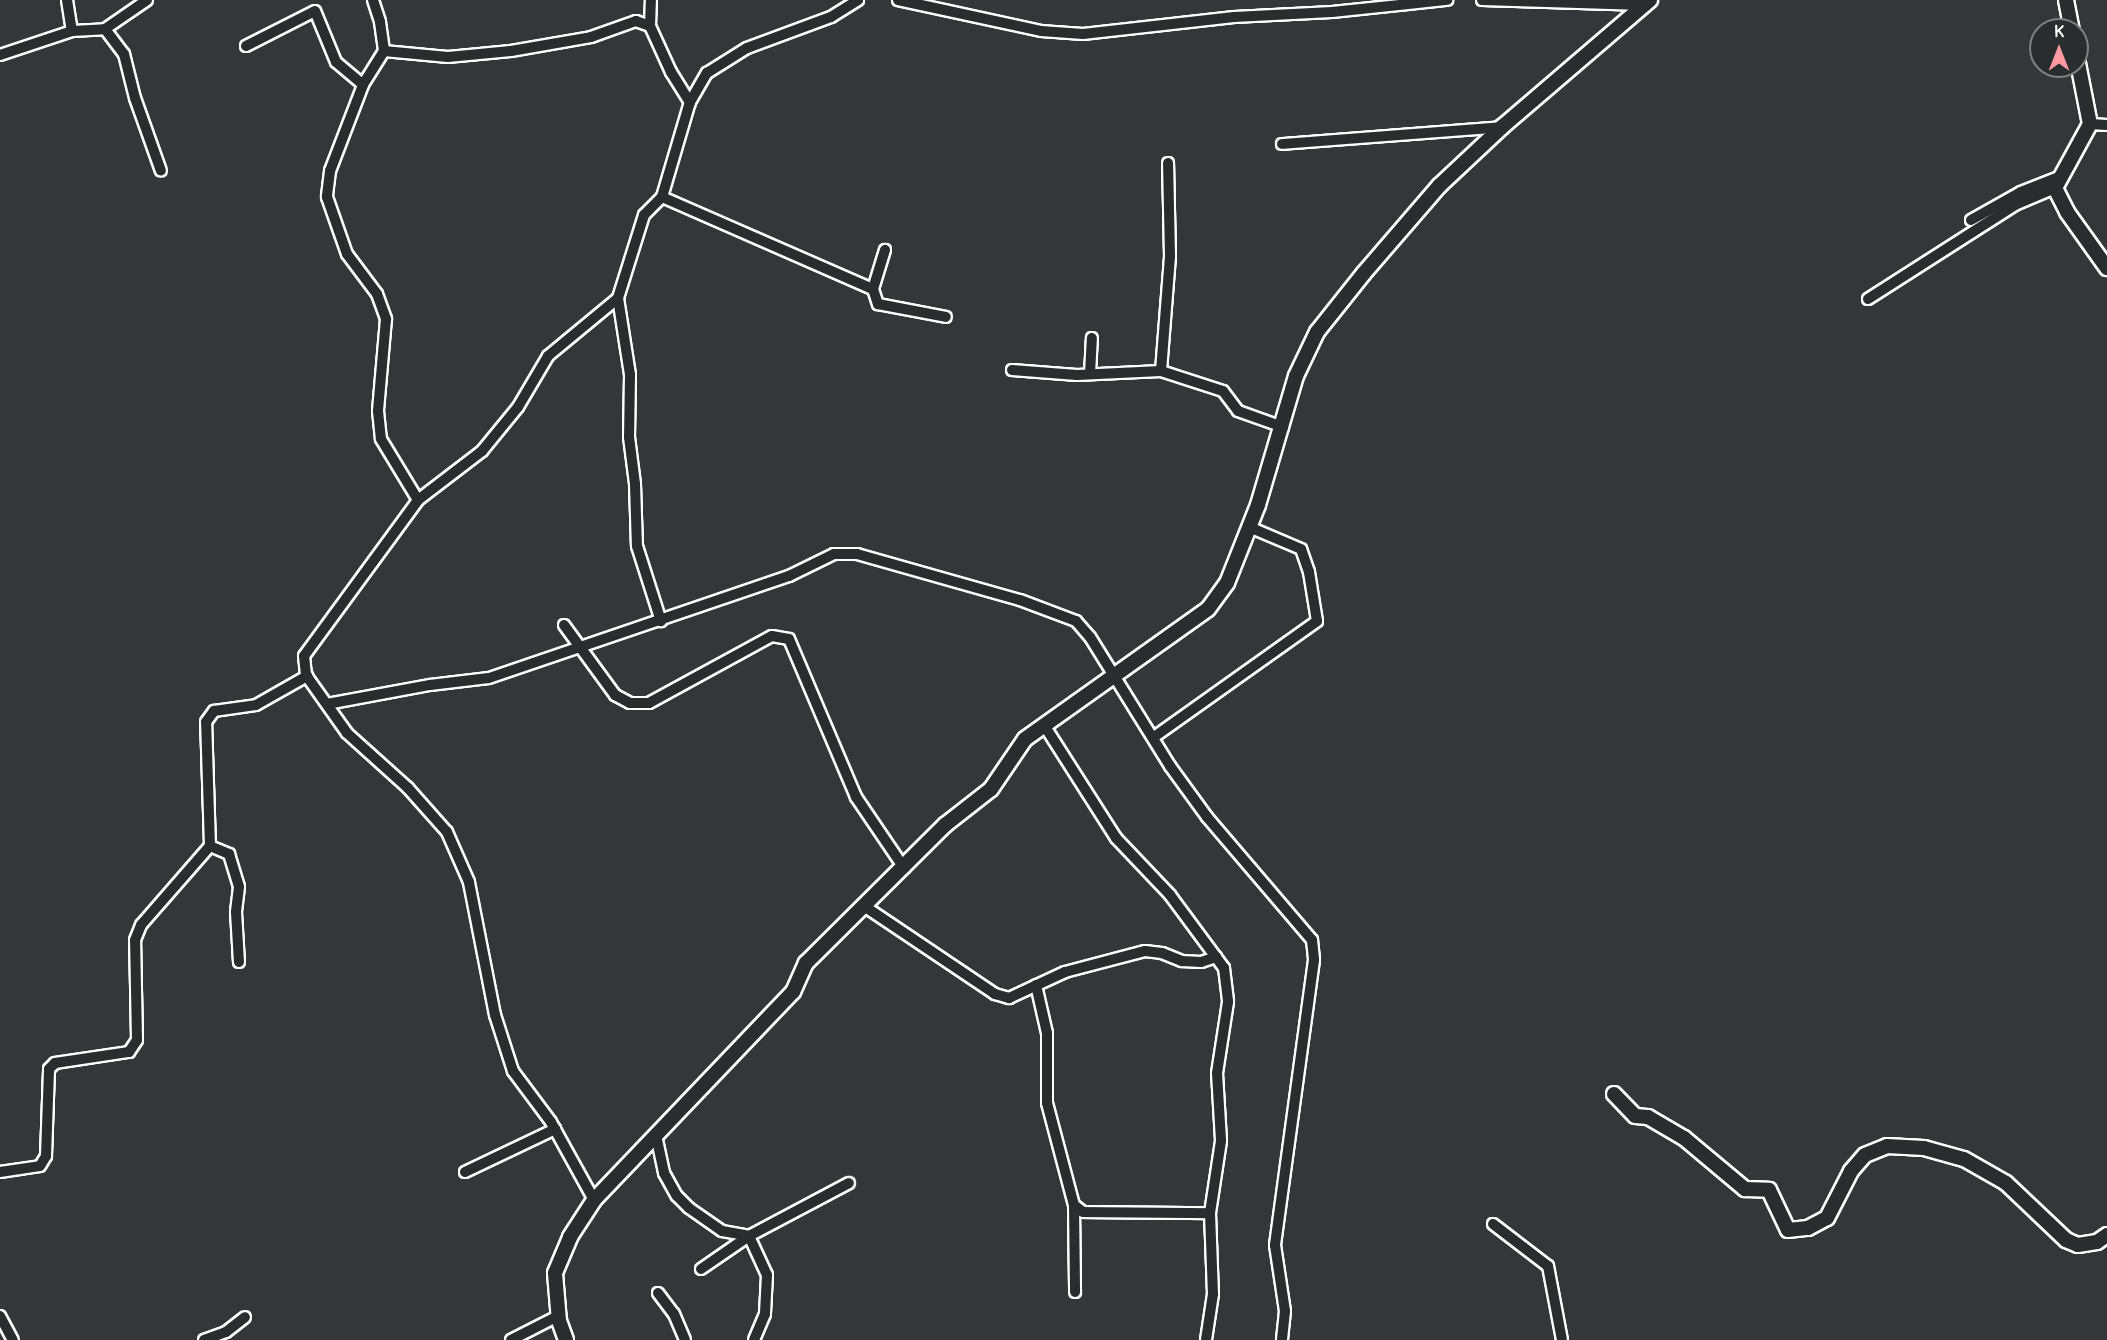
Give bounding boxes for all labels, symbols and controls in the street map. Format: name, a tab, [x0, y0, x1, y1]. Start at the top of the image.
north arrow	[2029, 18, 2089, 78]
text: K	[2054, 22, 2064, 42]

